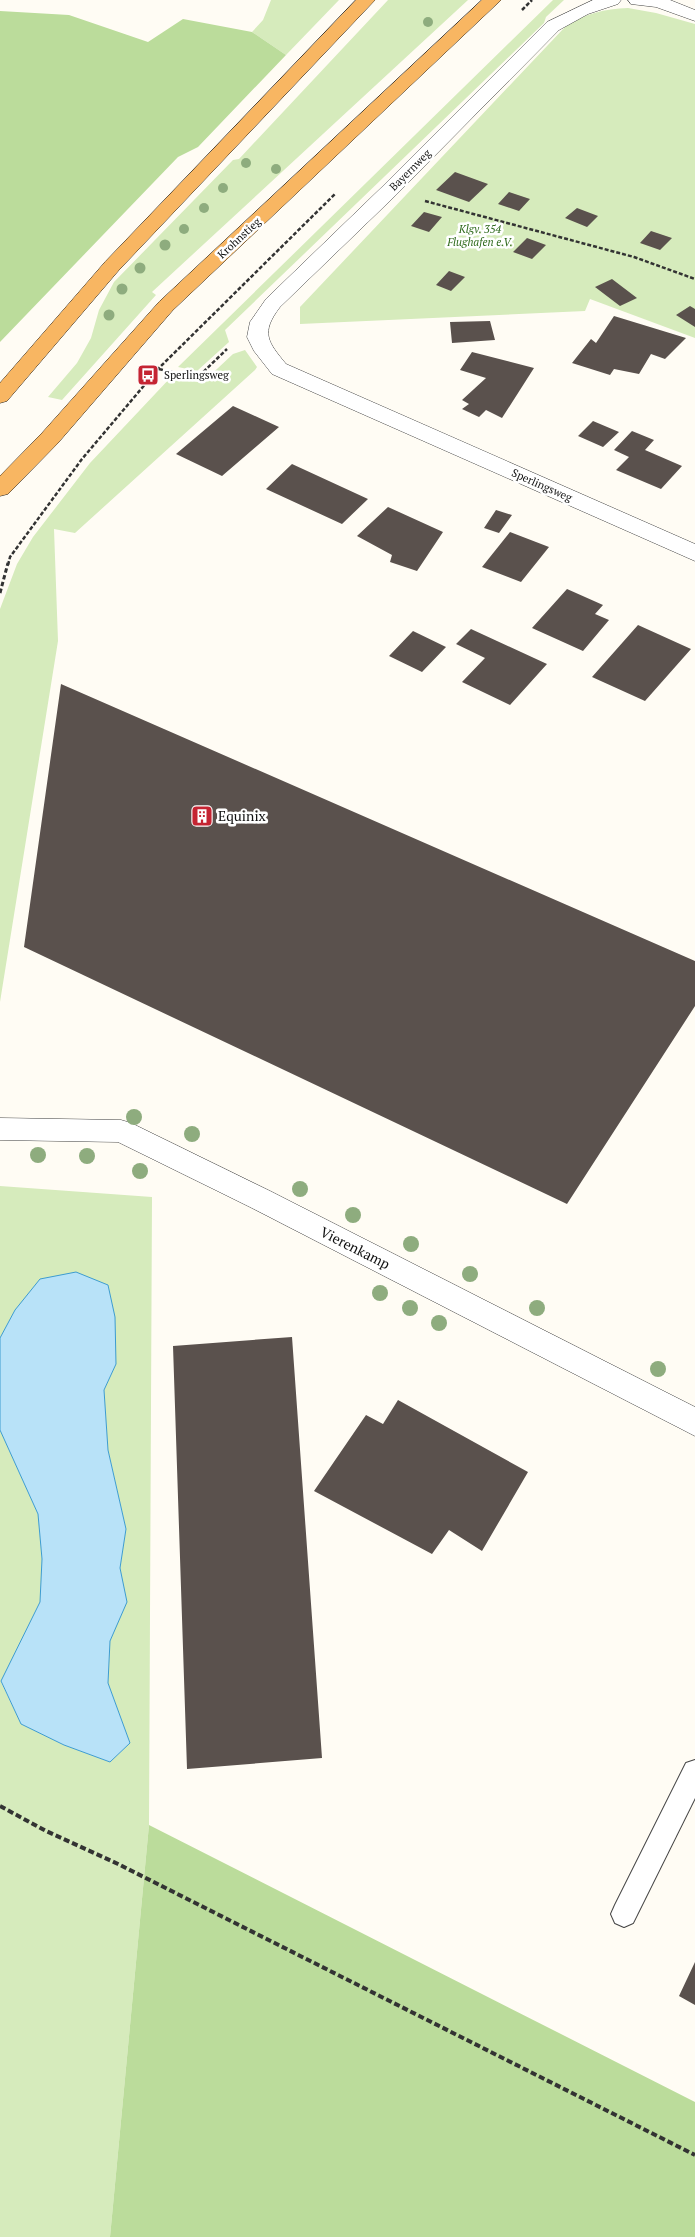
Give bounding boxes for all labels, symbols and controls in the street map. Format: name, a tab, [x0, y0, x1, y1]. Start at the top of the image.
street label: Bayernweg	[386, 146, 434, 194]
street label: Krohnstieg	[215, 214, 264, 261]
park label: Klgv. 354 Flughafen e.V.	[446, 222, 513, 249]
bus stop icon: Sperlingsweg	[136, 363, 160, 387]
place label: Sperlingsweg	[164, 368, 229, 382]
street label: Sperlingsweg	[510, 465, 575, 505]
building icon: Equinix	[190, 804, 214, 828]
place label: Equinix	[218, 806, 267, 825]
street label: Vierenkamp	[317, 1222, 393, 1273]

